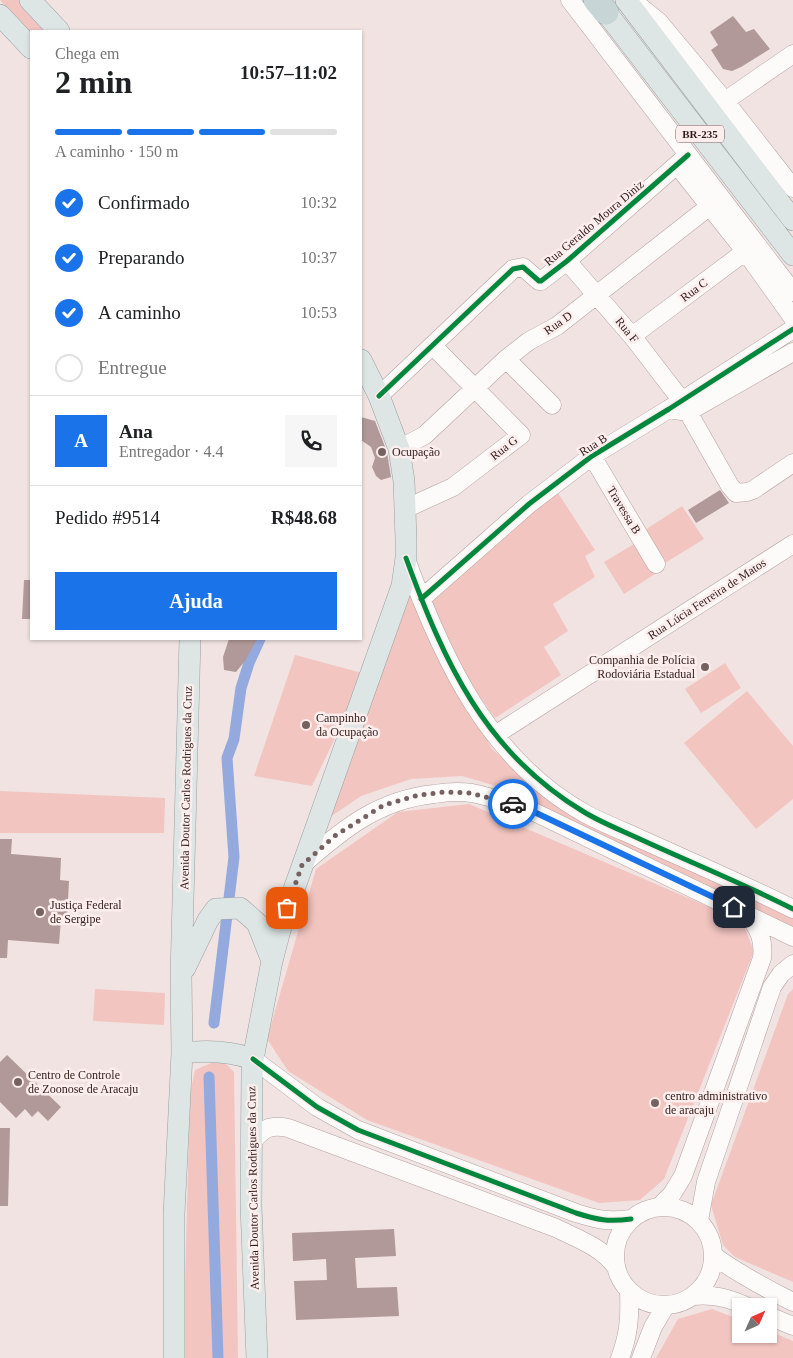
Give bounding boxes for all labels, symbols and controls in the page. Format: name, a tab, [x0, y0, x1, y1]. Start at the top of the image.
text: Chega em	[55, 45, 119, 62]
text: 10:57–11:02	[240, 62, 337, 83]
text: 2 min	[55, 64, 132, 100]
road number: BR-235	[676, 126, 724, 142]
text: A caminho · 150 m	[55, 143, 179, 160]
street label: Rua Geraldo Moura Diniz	[541, 177, 647, 269]
icon: check	[55, 189, 83, 217]
text: Confirmado	[98, 192, 190, 213]
text: 10:32	[301, 194, 337, 211]
icon: check	[55, 244, 83, 272]
text: Preparando	[98, 247, 185, 268]
text: 10:37	[301, 249, 337, 266]
street label: Rua C	[678, 275, 710, 305]
icon: check	[55, 299, 83, 327]
text: A caminho	[98, 302, 181, 323]
text: 10:53	[301, 304, 337, 321]
street label: Rua D	[541, 308, 575, 338]
street label: Rua F	[612, 314, 642, 346]
text: Entregue	[98, 357, 167, 378]
button: phone	[285, 415, 337, 467]
text: Ana	[119, 421, 153, 442]
text: A	[74, 430, 88, 451]
street label: Rua B	[576, 431, 610, 459]
street label: Rua G	[487, 433, 521, 463]
text: Entregador · 4.4	[119, 443, 223, 460]
place label: Ocupação	[392, 445, 440, 459]
marker: Ocupação	[376, 446, 388, 458]
street label: Travessa B	[604, 484, 644, 536]
text: Pedido #9514	[55, 507, 160, 528]
text: R$48.68	[271, 507, 337, 528]
street label: Rua Lúcia Ferreira de Matos	[645, 555, 769, 642]
button: Ajuda	[55, 572, 337, 630]
place label: Companhia de Polícia Rodoviária Estadual	[589, 653, 696, 681]
marker: Companhia de Polícia Rodoviária Estadual	[699, 661, 711, 673]
street label: Avenida Doutor Carlos Rodrigues da Cruz	[177, 686, 195, 890]
place label: Campinho da Ocupação	[316, 711, 378, 739]
marker: Campinho da Ocupação	[300, 719, 312, 731]
courier	[488, 779, 538, 829]
icon: car	[499, 790, 527, 818]
pin	[713, 886, 755, 928]
pin	[266, 887, 308, 929]
icon: home	[720, 893, 748, 921]
icon: bag	[273, 894, 301, 922]
place label: Justiça Federal de Sergipe	[50, 898, 122, 926]
marker: Justiça Federal de Sergipe	[34, 906, 46, 918]
place label: Centro de Controle de Zoonose de Aracaju	[28, 1068, 138, 1096]
marker: Centro de Controle de Zoonose de Aracaju	[12, 1076, 24, 1088]
street label: Avenida Doutor Carlos Rodrigues da Cruz	[244, 1086, 262, 1290]
place label: centro administrativo de aracaju	[665, 1089, 767, 1117]
marker: centro administrativo de aracaju	[649, 1097, 661, 1109]
north arrow	[732, 1298, 778, 1342]
map controls	[732, 1298, 777, 1343]

